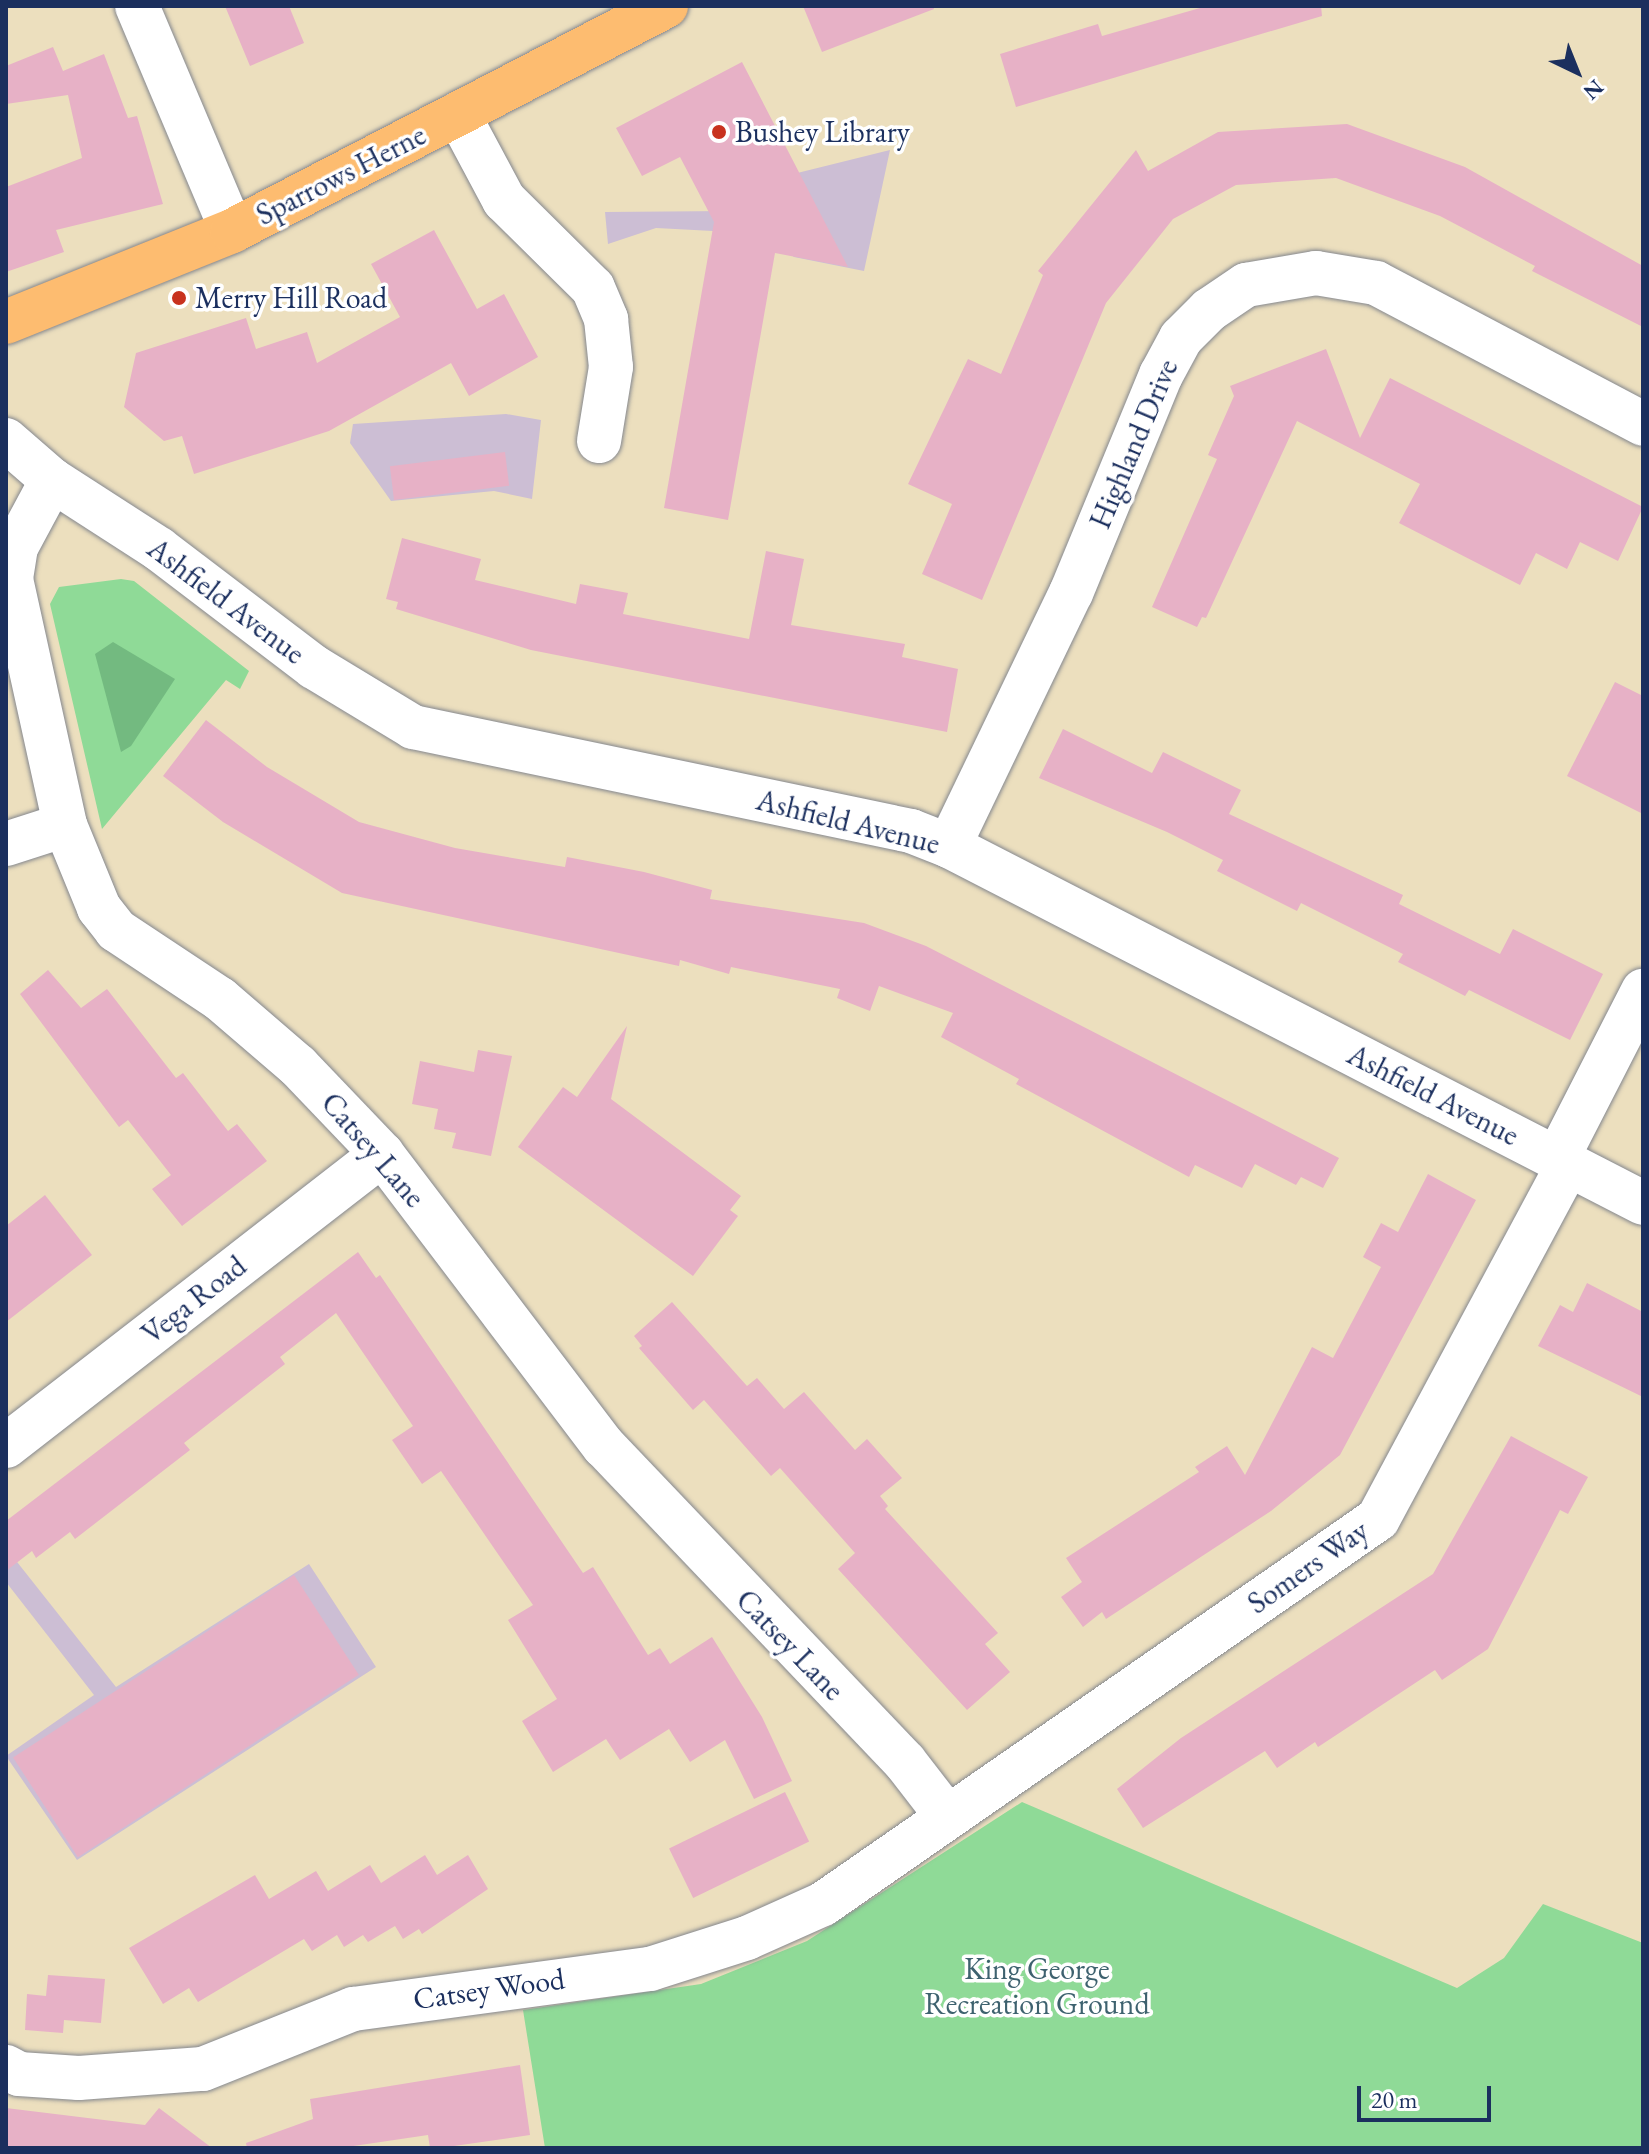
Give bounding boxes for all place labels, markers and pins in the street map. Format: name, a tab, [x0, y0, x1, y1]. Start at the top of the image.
place label: Bushey Library	[735, 114, 910, 150]
marker: Bushey Library	[710, 123, 728, 141]
place label: Merry Hill Road	[195, 280, 387, 316]
marker: Merry Hill Road	[170, 289, 188, 307]

